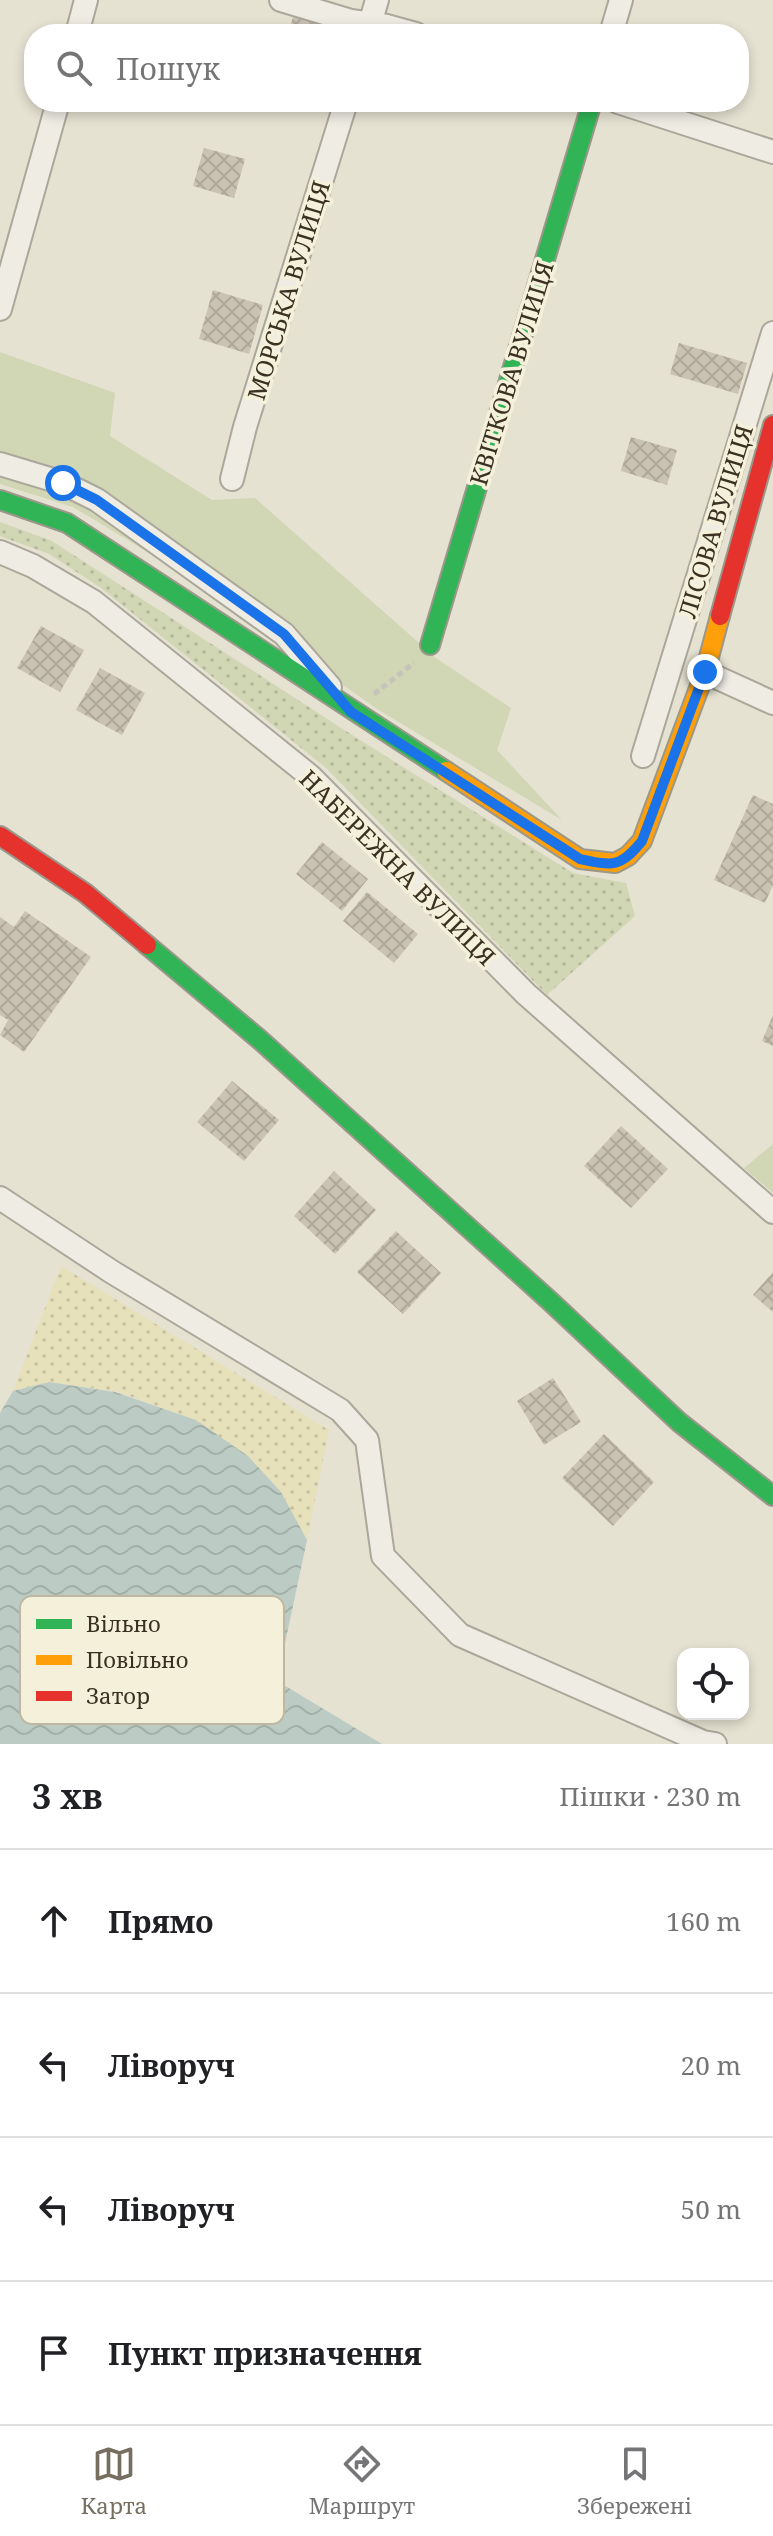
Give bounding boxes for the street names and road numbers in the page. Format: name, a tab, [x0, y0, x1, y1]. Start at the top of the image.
street label: МОРСЬКА ВУЛИЦЯ	[239, 176, 337, 404]
street label: КВІТКОВА ВУЛИЦЯ	[461, 257, 561, 489]
street label: ЛІСОВА ВУЛИЦЯ	[670, 420, 760, 622]
street label: НАБЕРЕЖНА ВУЛИЦЯ	[293, 762, 503, 972]

